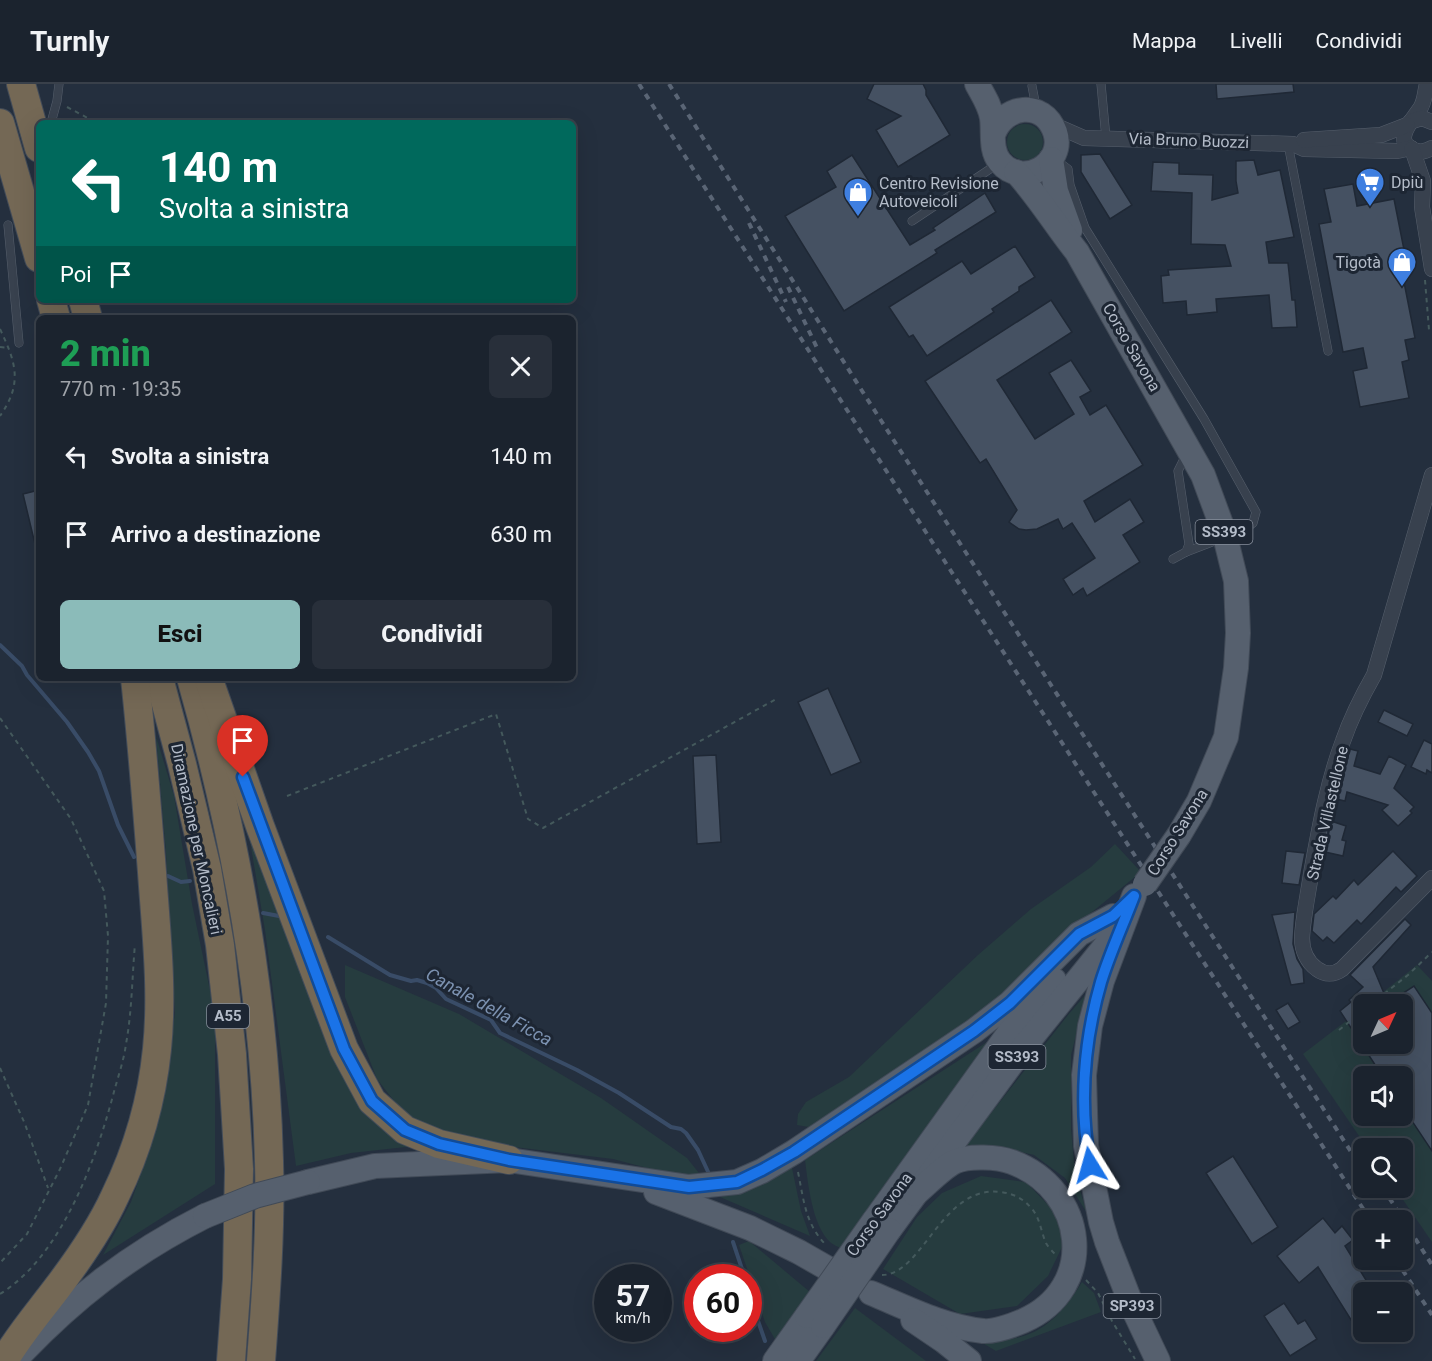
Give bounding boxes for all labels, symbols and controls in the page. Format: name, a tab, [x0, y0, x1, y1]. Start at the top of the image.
text: Turnly	[30, 25, 109, 58]
text: Mappa	[1132, 29, 1197, 53]
text: Livelli	[1230, 29, 1283, 53]
text: Condividi	[1316, 29, 1402, 53]
street label: Via Bruno Buozzi	[1128, 129, 1250, 152]
text: 140 m	[159, 143, 278, 192]
icon: left	[60, 144, 138, 222]
supermarket icon: Dpiù	[1354, 166, 1386, 208]
place label: Dpiù	[1391, 173, 1423, 192]
place label: Centro Revisione Autoveicoli	[879, 174, 999, 211]
shop icon: Centro Revisione Autoveicoli	[842, 176, 874, 218]
text: Svolta a sinistra	[159, 193, 350, 225]
shop icon: Tigotà	[1386, 246, 1418, 288]
place label: Tigotà	[1336, 253, 1381, 272]
icon: arrive	[104, 258, 137, 291]
text: Poi	[60, 262, 92, 287]
street label: Corso Savona	[1099, 300, 1164, 395]
text: 2 min	[60, 333, 151, 375]
button: close	[489, 335, 552, 398]
text: 770 m · 19:35	[60, 377, 181, 401]
icon: left	[60, 440, 93, 473]
text: Svolta a sinistra	[111, 444, 269, 469]
text: 140 m	[490, 444, 552, 469]
icon: arrive	[60, 518, 93, 551]
road number: SS393	[1196, 520, 1252, 544]
text: Arrivo a destinazione	[111, 522, 320, 547]
text: 630 m	[490, 522, 552, 547]
button: Esci	[60, 600, 300, 669]
button: Condividi	[312, 600, 552, 669]
pin	[217, 715, 268, 777]
icon: arrive	[226, 724, 259, 757]
street label: Diramazione per Moncalieri	[167, 742, 226, 936]
street label: Strada Villastellone	[1303, 744, 1352, 882]
street label: Corso Savona	[1143, 785, 1212, 879]
water label: Canale della Ficca	[422, 963, 556, 1050]
north arrow	[1353, 994, 1413, 1054]
map controls	[1353, 994, 1413, 1342]
road number: A55	[207, 1004, 249, 1028]
road number: SS393	[988, 1045, 1046, 1069]
button: sound	[1353, 1066, 1413, 1126]
position arrow	[1058, 1133, 1122, 1197]
button: search	[1353, 1138, 1413, 1198]
street label: Corso Savona	[843, 1169, 916, 1260]
button: +	[1353, 1210, 1413, 1270]
speed limit sign: 60	[684, 1264, 762, 1342]
text: 57	[616, 1278, 650, 1313]
button: −	[1353, 1282, 1413, 1342]
road number: SP393	[1104, 1294, 1160, 1318]
text: km/h	[615, 1309, 651, 1327]

